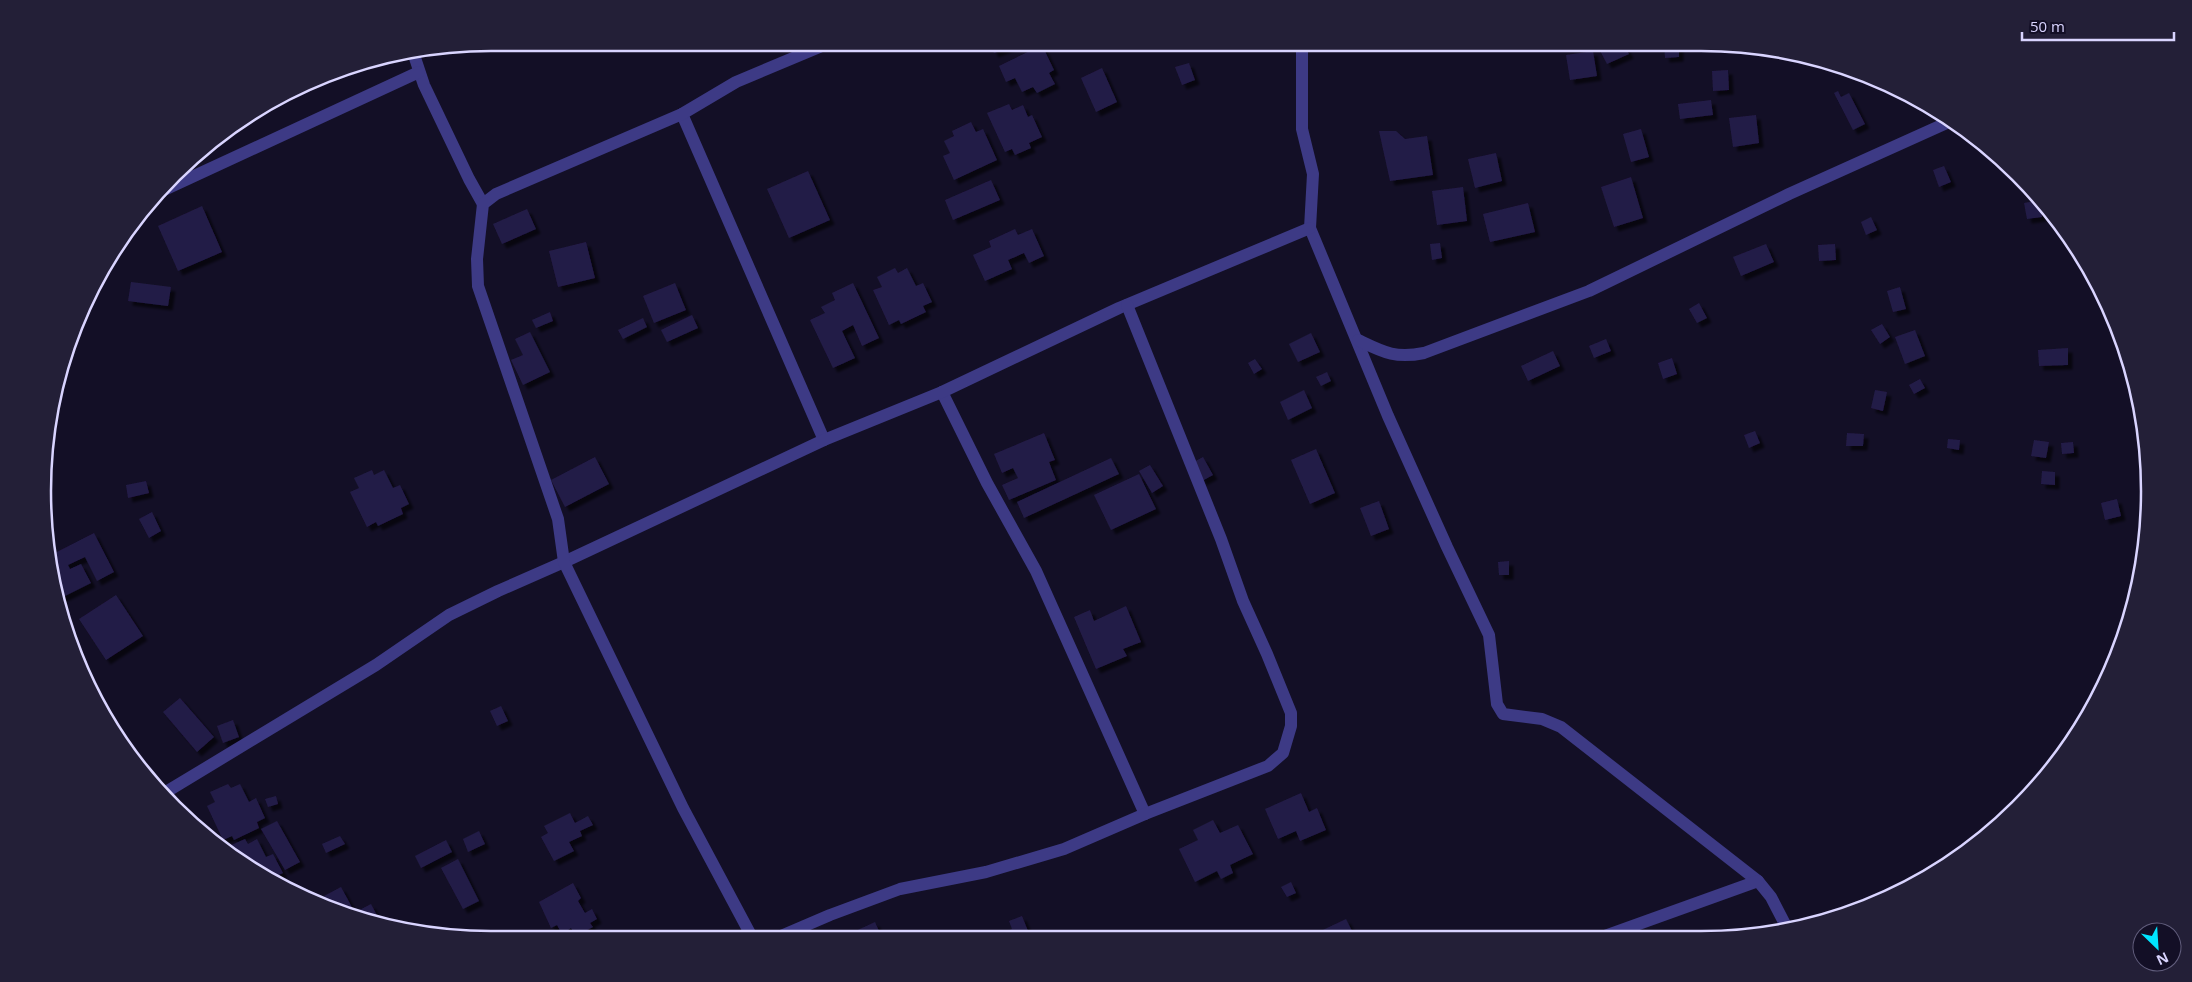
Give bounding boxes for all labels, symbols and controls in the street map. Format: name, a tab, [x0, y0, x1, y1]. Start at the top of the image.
scale bar	[2022, 10, 2174, 42]
text: 50 m	[2030, 16, 2065, 36]
north arrow	[2132, 922, 2182, 972]
text: N	[2154, 948, 2172, 970]

